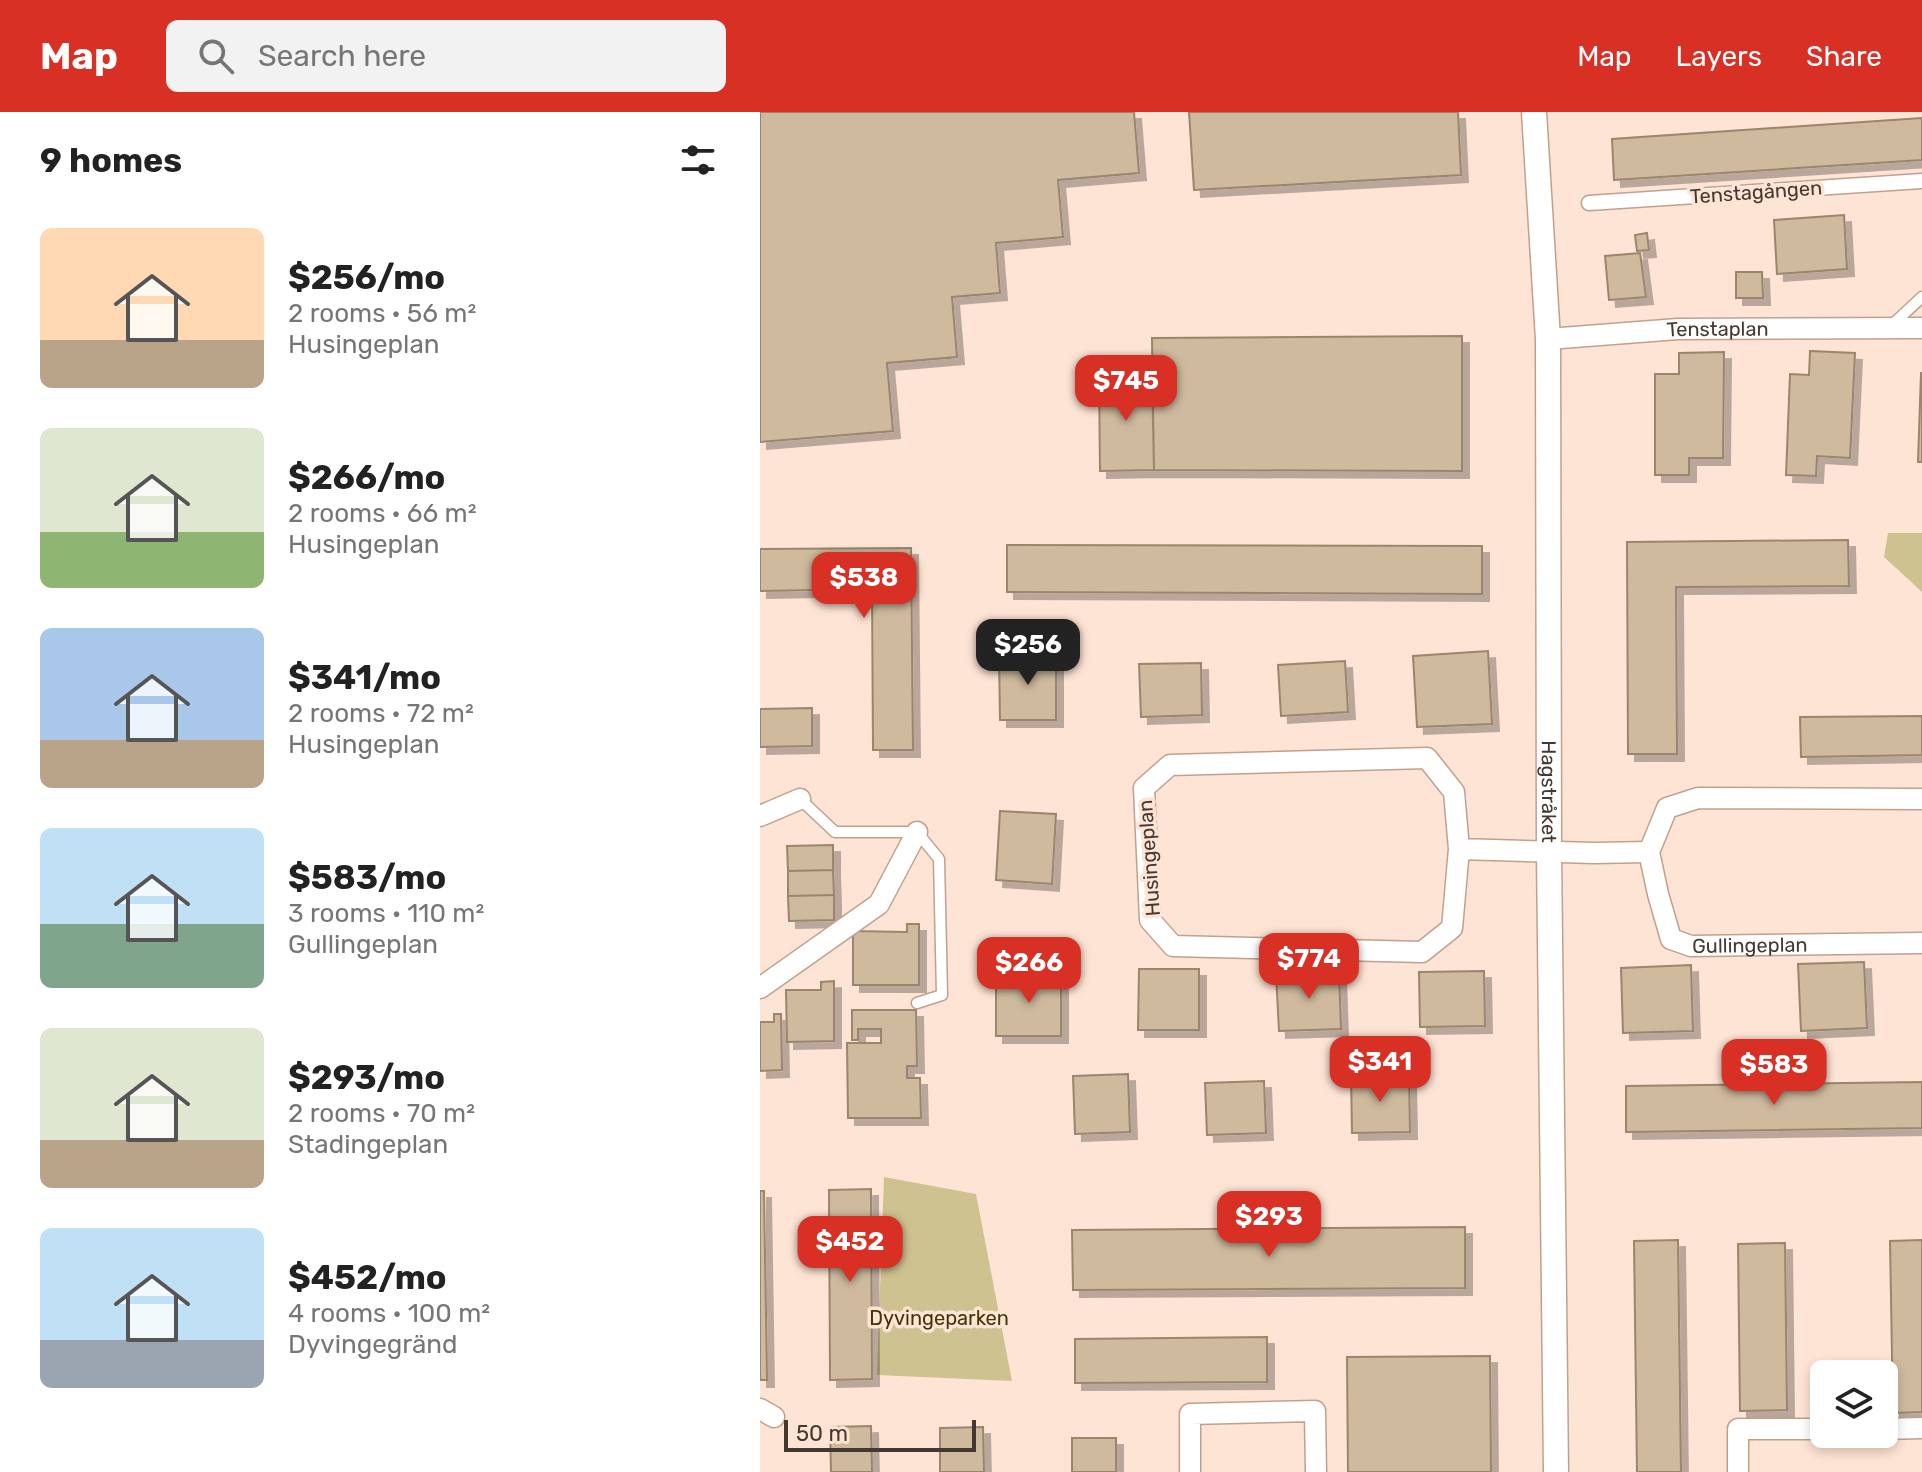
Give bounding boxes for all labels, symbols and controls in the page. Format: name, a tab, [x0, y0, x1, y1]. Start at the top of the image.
search box	[166, 20, 726, 92]
text: Map	[40, 33, 118, 79]
icon: search	[194, 34, 238, 78]
text: Search here	[258, 38, 426, 74]
text: Map	[1577, 40, 1632, 73]
text: Layers	[1676, 40, 1762, 73]
text: Share	[1806, 40, 1882, 73]
icon: filters	[676, 138, 720, 182]
text: 9 homes	[40, 140, 182, 181]
street label: Tenstagången	[1689, 175, 1823, 209]
text: $256/mo	[288, 257, 445, 298]
icon: home	[104, 260, 200, 356]
text: 2 rooms · 56 m²	[288, 298, 476, 329]
street label: Tenstaplan	[1666, 317, 1769, 342]
text: Husingeplan	[288, 329, 440, 360]
pin: $745	[1079, 355, 1173, 423]
text: $745	[1093, 365, 1159, 396]
text: $266/mo	[288, 457, 445, 498]
icon: home	[104, 460, 200, 556]
text: 2 rooms · 66 m²	[288, 498, 477, 529]
text: Husingeplan	[288, 529, 440, 560]
pin: $538	[817, 552, 911, 620]
text: $538	[830, 562, 898, 593]
pin: $256	[981, 619, 1075, 687]
text: $256	[994, 629, 1062, 660]
text: $341/mo	[288, 657, 441, 698]
icon: home	[104, 660, 200, 756]
text: 2 rooms · 72 m²	[288, 698, 474, 729]
text: Husingeplan	[288, 729, 440, 760]
street label: Hagstråket	[1537, 740, 1561, 843]
street label: Husingeplan	[1133, 799, 1165, 917]
text: $583/mo	[288, 857, 446, 898]
icon: home	[104, 860, 200, 956]
text: 3 rooms · 110 m²	[288, 898, 484, 929]
text: Gullingeplan	[288, 929, 438, 960]
street label: Gullingeplan	[1692, 932, 1808, 958]
pin: $774	[1262, 933, 1356, 1001]
pin: $266	[982, 937, 1076, 1005]
text: $774	[1277, 943, 1341, 974]
text: $266	[995, 947, 1063, 978]
pin: $341	[1333, 1036, 1427, 1104]
pin: $583	[1727, 1039, 1821, 1107]
text: $341	[1348, 1046, 1412, 1077]
text: $583	[1740, 1049, 1808, 1080]
text: $293/mo	[288, 1057, 445, 1098]
icon: home	[104, 1060, 200, 1156]
text: 2 rooms · 70 m²	[288, 1098, 475, 1129]
text: Stadingeplan	[288, 1129, 448, 1160]
pin: $293	[1222, 1191, 1316, 1259]
text: $293	[1235, 1201, 1303, 1232]
pin: $452	[803, 1216, 897, 1284]
text: $452	[816, 1226, 884, 1257]
text: $452/mo	[288, 1257, 447, 1298]
icon: home	[104, 1260, 200, 1356]
text: 4 rooms · 100 m²	[288, 1298, 490, 1329]
park label: Dyvingeparken	[869, 1306, 1009, 1330]
text: Dyvingegränd	[288, 1329, 458, 1360]
map controls	[1810, 1360, 1898, 1448]
button: layers	[1810, 1360, 1898, 1448]
scale bar	[784, 1416, 976, 1452]
text: 50 m	[796, 1420, 848, 1447]

